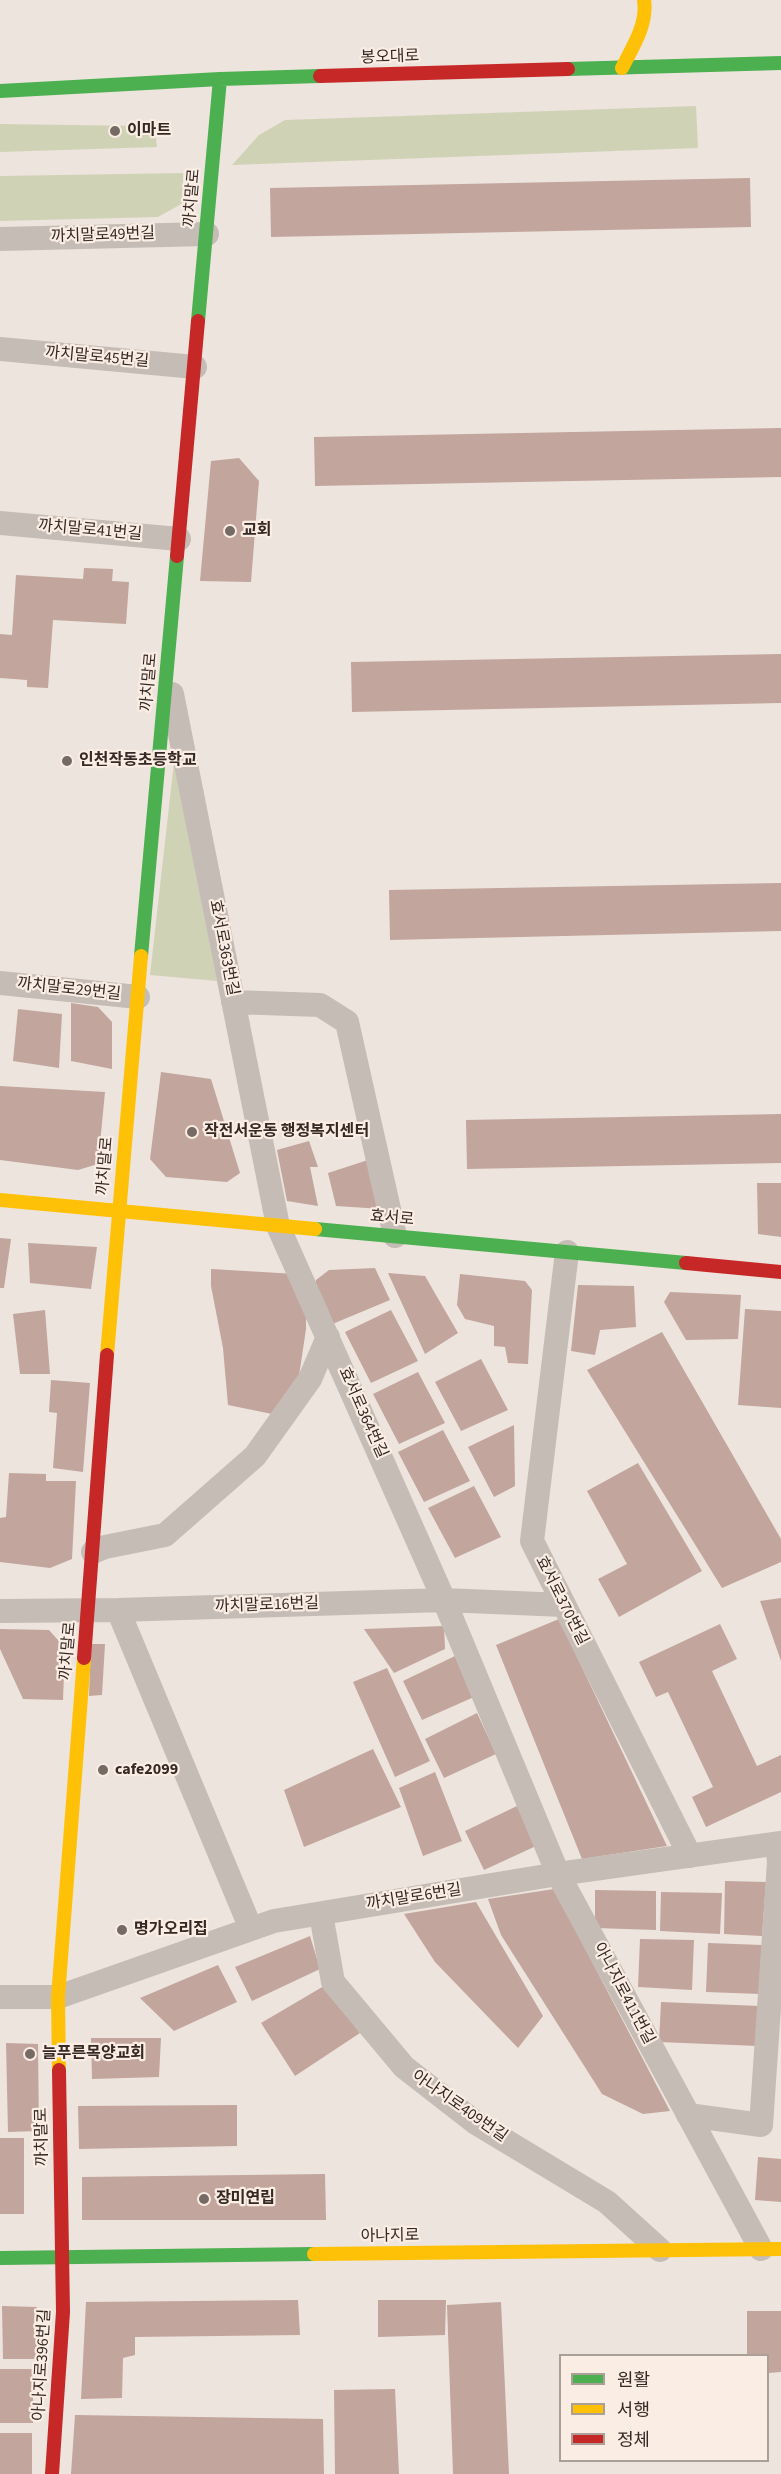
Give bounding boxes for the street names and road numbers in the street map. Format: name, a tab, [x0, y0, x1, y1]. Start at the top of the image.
street label: 봉오대로	[360, 47, 420, 69]
street label: 까치말로	[181, 168, 205, 228]
street label: 까치말로49번길	[51, 225, 155, 247]
street label: 까치말로45번길	[44, 344, 150, 372]
street label: 까치말로41번길	[37, 517, 143, 545]
street label: 까치말로	[138, 652, 162, 712]
street label: 효서로363번길	[204, 898, 242, 998]
street label: 까치말로29번길	[16, 975, 122, 1005]
street label: 까치말로	[94, 1136, 118, 1196]
street label: 효서로	[369, 1208, 415, 1230]
street label: 효서로364번길	[333, 1365, 391, 1461]
street label: 효서로370번길	[530, 1553, 592, 1649]
street label: 까치말로16번길	[215, 1595, 319, 1617]
street label: 까치말로	[57, 1621, 81, 1681]
street label: 까치말로6번길	[365, 1881, 463, 1915]
street label: 아나지로411번길	[588, 1940, 658, 2048]
street label: 아나지로409번길	[408, 2067, 510, 2147]
street label: 까치말로	[33, 2107, 53, 2167]
street label: 아나지로	[360, 2227, 420, 2247]
street label: 아나지로396번길	[30, 2308, 56, 2422]

